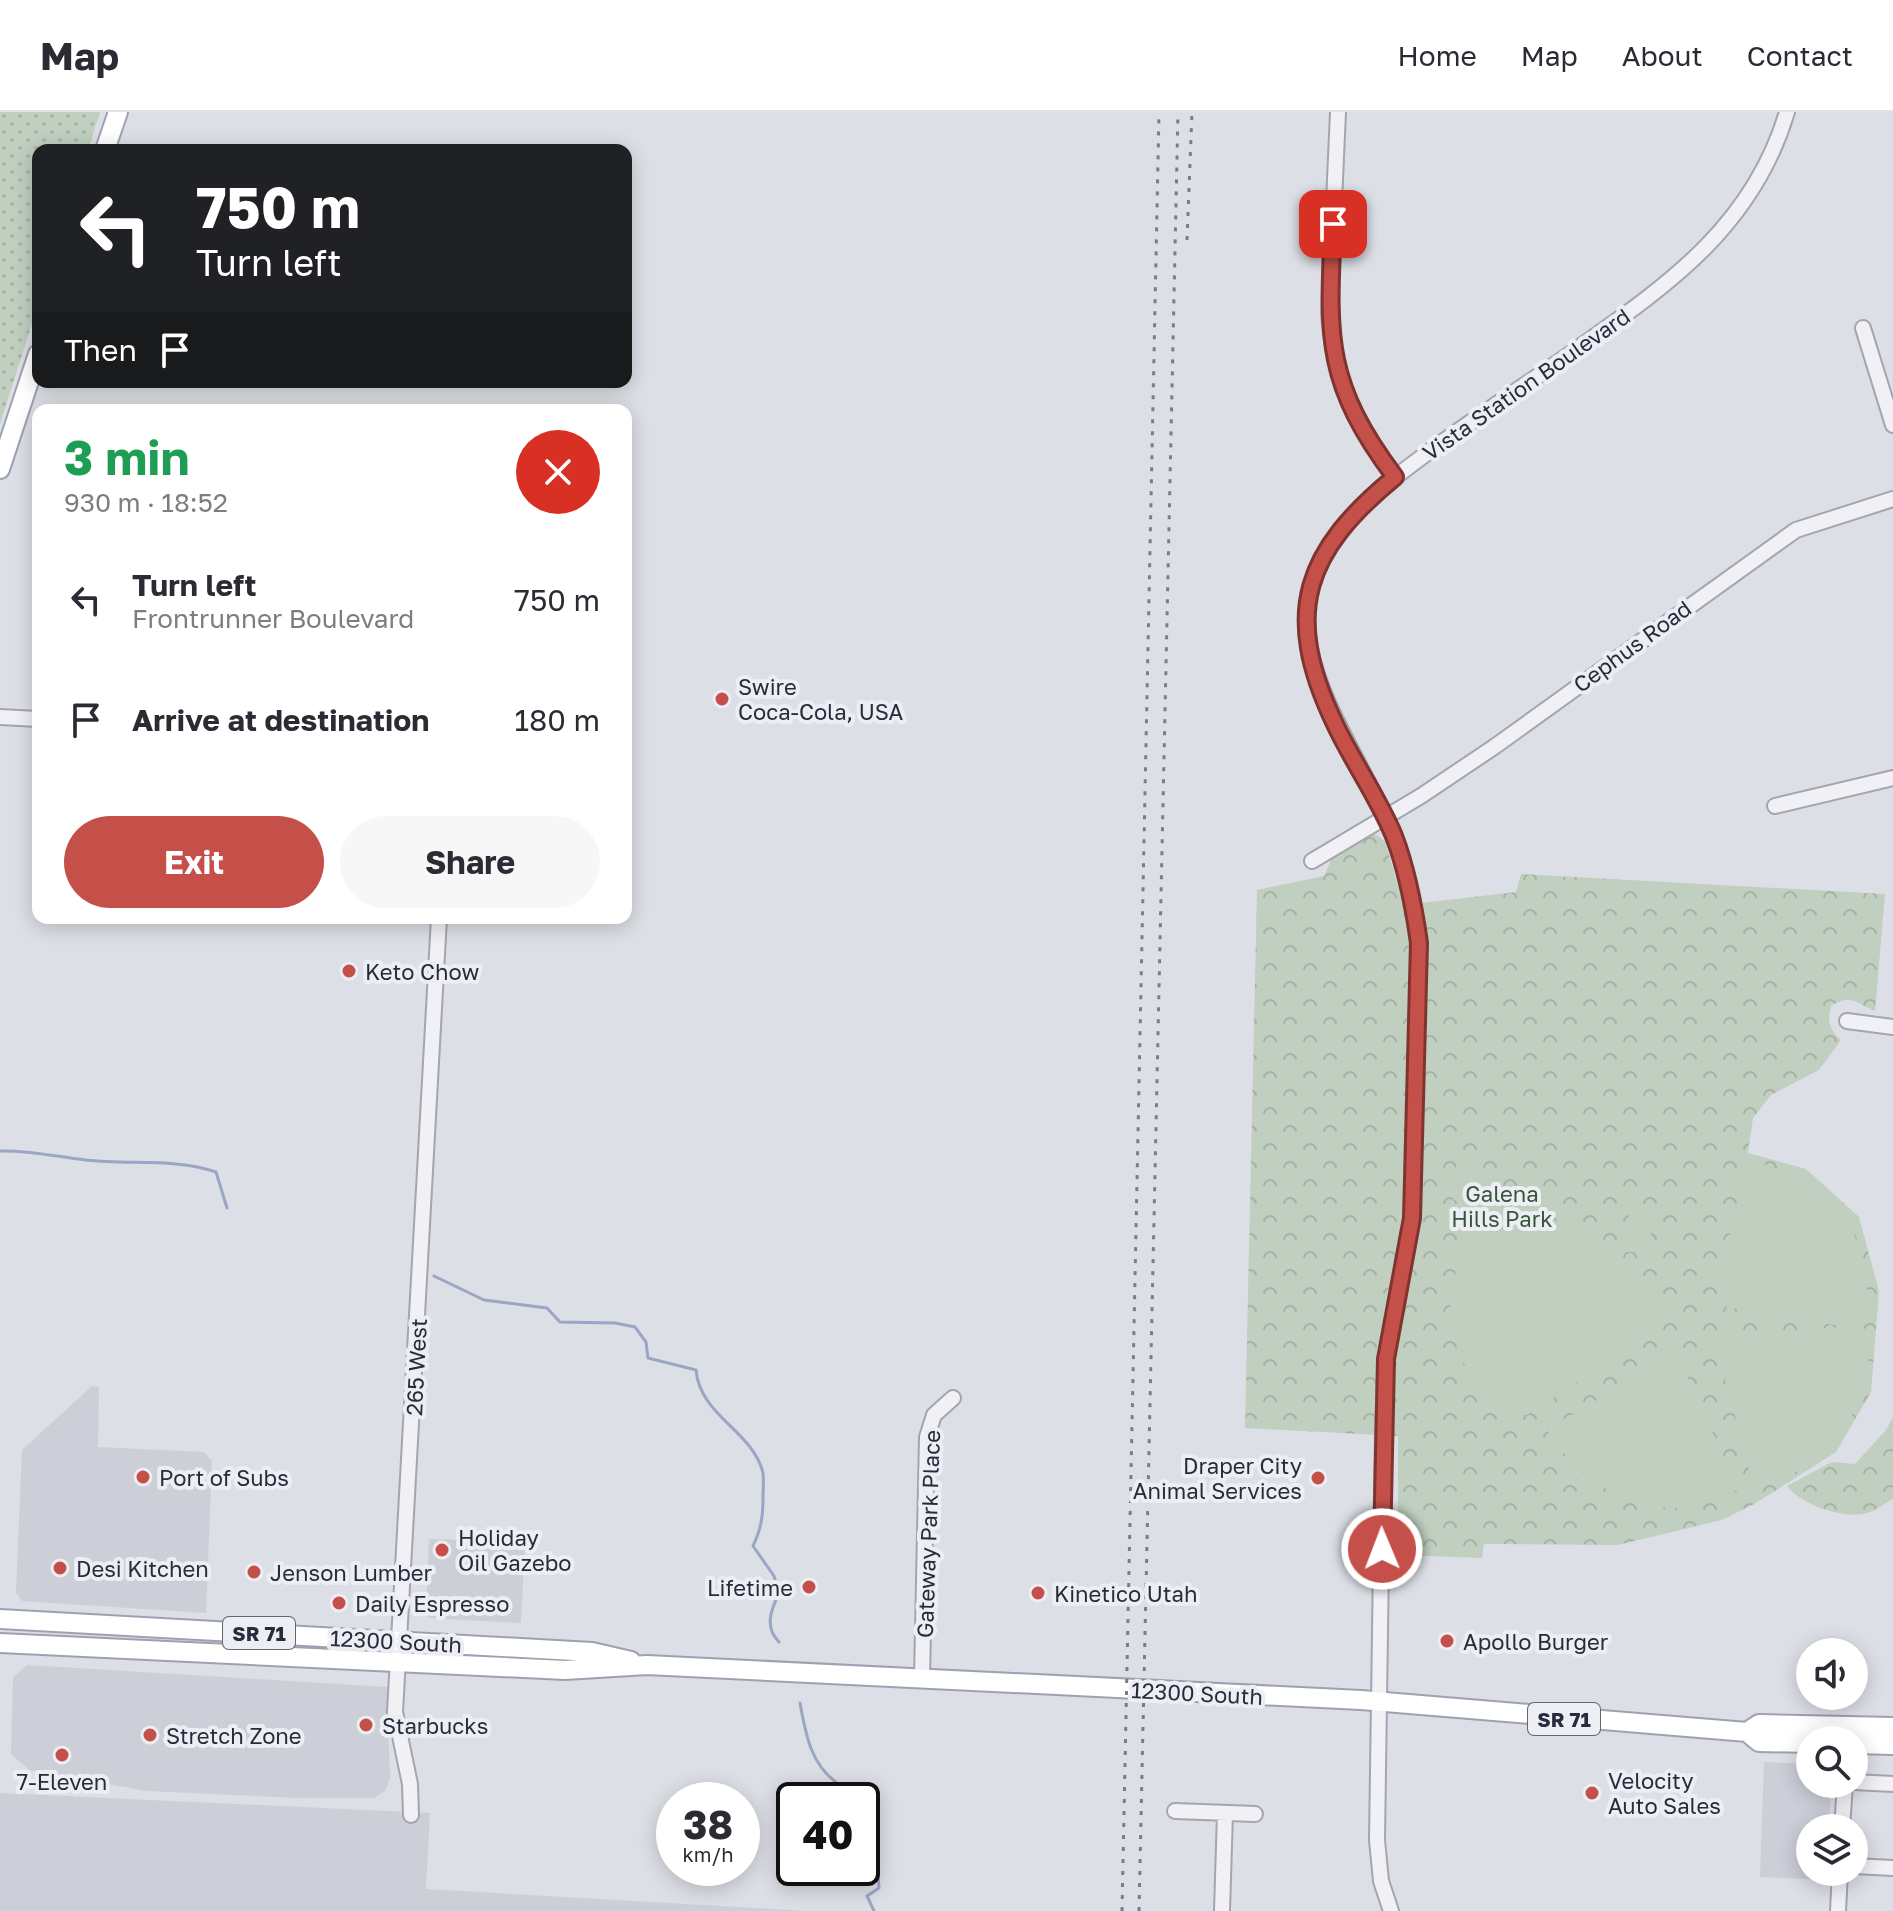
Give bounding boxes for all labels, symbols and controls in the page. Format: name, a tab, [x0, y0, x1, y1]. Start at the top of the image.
text: Map	[40, 33, 119, 78]
text: Home	[1398, 39, 1477, 72]
text: Map	[1521, 39, 1578, 72]
text: About	[1622, 39, 1703, 72]
text: Contact	[1747, 39, 1853, 72]
text: 750 m	[196, 173, 360, 240]
icon: left	[64, 176, 168, 280]
pin	[1299, 190, 1367, 258]
icon: arrive	[1311, 202, 1355, 246]
text: Turn left	[196, 241, 342, 284]
street label: Vista Station Boulevard	[1417, 302, 1635, 466]
icon: arrive	[153, 328, 197, 372]
text: Then	[64, 332, 137, 368]
text: 3 min	[64, 428, 189, 486]
button: close	[516, 430, 600, 514]
text: 930 m · 18:52	[64, 487, 228, 518]
text: Turn left	[132, 567, 257, 603]
icon: left	[64, 578, 108, 622]
text: 750 m	[514, 582, 600, 618]
street label: Cephus Road	[1568, 594, 1696, 698]
text: Frontrunner Boulevard	[132, 603, 414, 634]
place label: Swire Coca-Cola, USA	[738, 673, 904, 725]
marker: Swire Coca-Cola, USA	[713, 690, 731, 708]
icon: arrive	[64, 698, 108, 742]
text: Arrive at destination	[132, 702, 429, 738]
text: 180 m	[515, 702, 600, 738]
button: Exit	[64, 816, 324, 908]
button: Share	[340, 816, 600, 908]
place label: Keto Chow	[365, 958, 479, 985]
marker: Keto Chow	[340, 962, 358, 980]
park label: Galena Hills Park	[1451, 1180, 1553, 1232]
street label: 265 West	[400, 1317, 432, 1417]
street label: Gateway Park Place	[911, 1430, 945, 1638]
place label: Draper City Animal Services	[1133, 1452, 1302, 1504]
place label: Port of Subs	[159, 1464, 289, 1491]
marker: Port of Subs	[134, 1468, 152, 1486]
marker: Draper City Animal Services	[1309, 1469, 1327, 1487]
position arrow	[1340, 1507, 1424, 1591]
place label: Holiday Oil Gazebo	[458, 1524, 571, 1576]
marker: Holiday Oil Gazebo	[433, 1541, 451, 1559]
place label: Desi Kitchen	[76, 1555, 209, 1582]
marker: Desi Kitchen	[51, 1559, 69, 1577]
place label: Jenson Lumber	[270, 1559, 433, 1586]
marker: Jenson Lumber	[245, 1563, 263, 1581]
place label: Lifetime	[707, 1574, 793, 1601]
marker: Lifetime	[800, 1578, 818, 1596]
place label: Kinetico Utah	[1054, 1580, 1198, 1607]
marker: Kinetico Utah	[1029, 1584, 1047, 1602]
place label: Daily Espresso	[355, 1590, 509, 1617]
marker: Daily Espresso	[330, 1594, 348, 1612]
road number: SR 71	[223, 1617, 295, 1649]
street label: 12300 South	[329, 1624, 463, 1658]
place label: Apollo Burger	[1463, 1628, 1609, 1655]
marker: Apollo Burger	[1438, 1632, 1456, 1650]
map controls	[1796, 1638, 1868, 1886]
button: sound	[1796, 1638, 1868, 1710]
street label: 12300 South	[1130, 1676, 1264, 1710]
road number: SR 71	[1528, 1703, 1600, 1735]
place label: Starbucks	[382, 1712, 488, 1739]
marker: Starbucks	[357, 1716, 375, 1734]
place label: Stretch Zone	[166, 1722, 302, 1749]
marker: Stretch Zone	[141, 1726, 159, 1744]
button: search	[1796, 1726, 1868, 1798]
marker: 7-Eleven	[53, 1746, 71, 1764]
place label: Velocity Auto Sales	[1608, 1767, 1721, 1819]
place label: 7-Eleven	[17, 1768, 107, 1795]
speed limit sign: 40	[776, 1782, 880, 1886]
marker: Velocity Auto Sales	[1583, 1784, 1601, 1802]
text: 38	[683, 1800, 733, 1848]
button: layers	[1796, 1814, 1868, 1886]
text: km/h	[683, 1842, 733, 1866]

